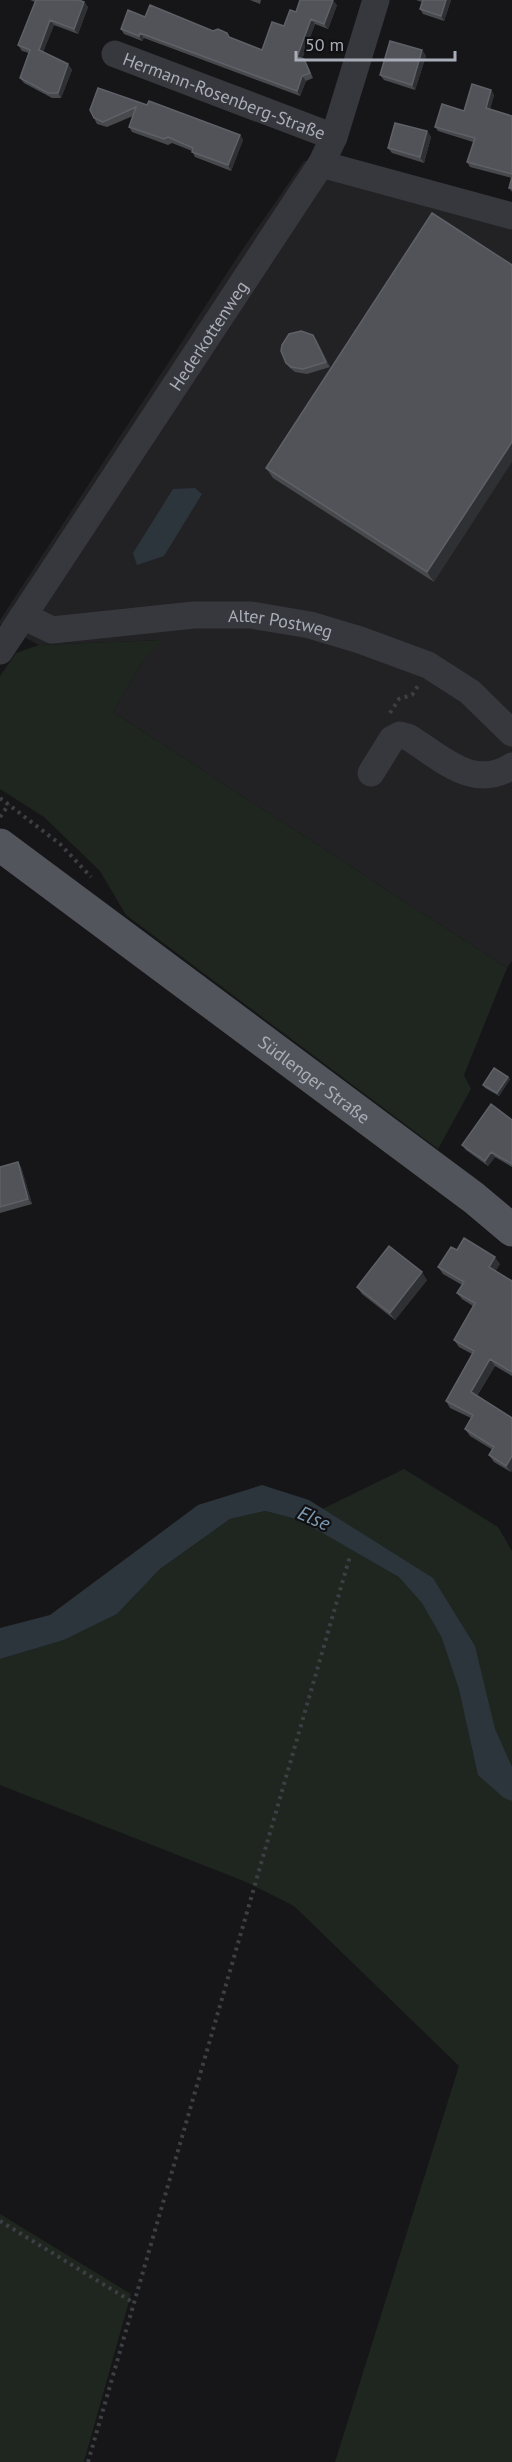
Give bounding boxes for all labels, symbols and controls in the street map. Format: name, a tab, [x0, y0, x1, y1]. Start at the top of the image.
scale bar	[296, 24, 455, 62]
text: 50 m	[305, 33, 344, 56]
street label: Hermann-Rosenberg-Straße	[120, 47, 329, 144]
street label: Hederkottenweg	[163, 276, 253, 395]
street label: Alter Postweg	[228, 603, 336, 643]
street label: Südlenger Straße	[254, 1030, 375, 1128]
water label: Else	[294, 1499, 335, 1537]

